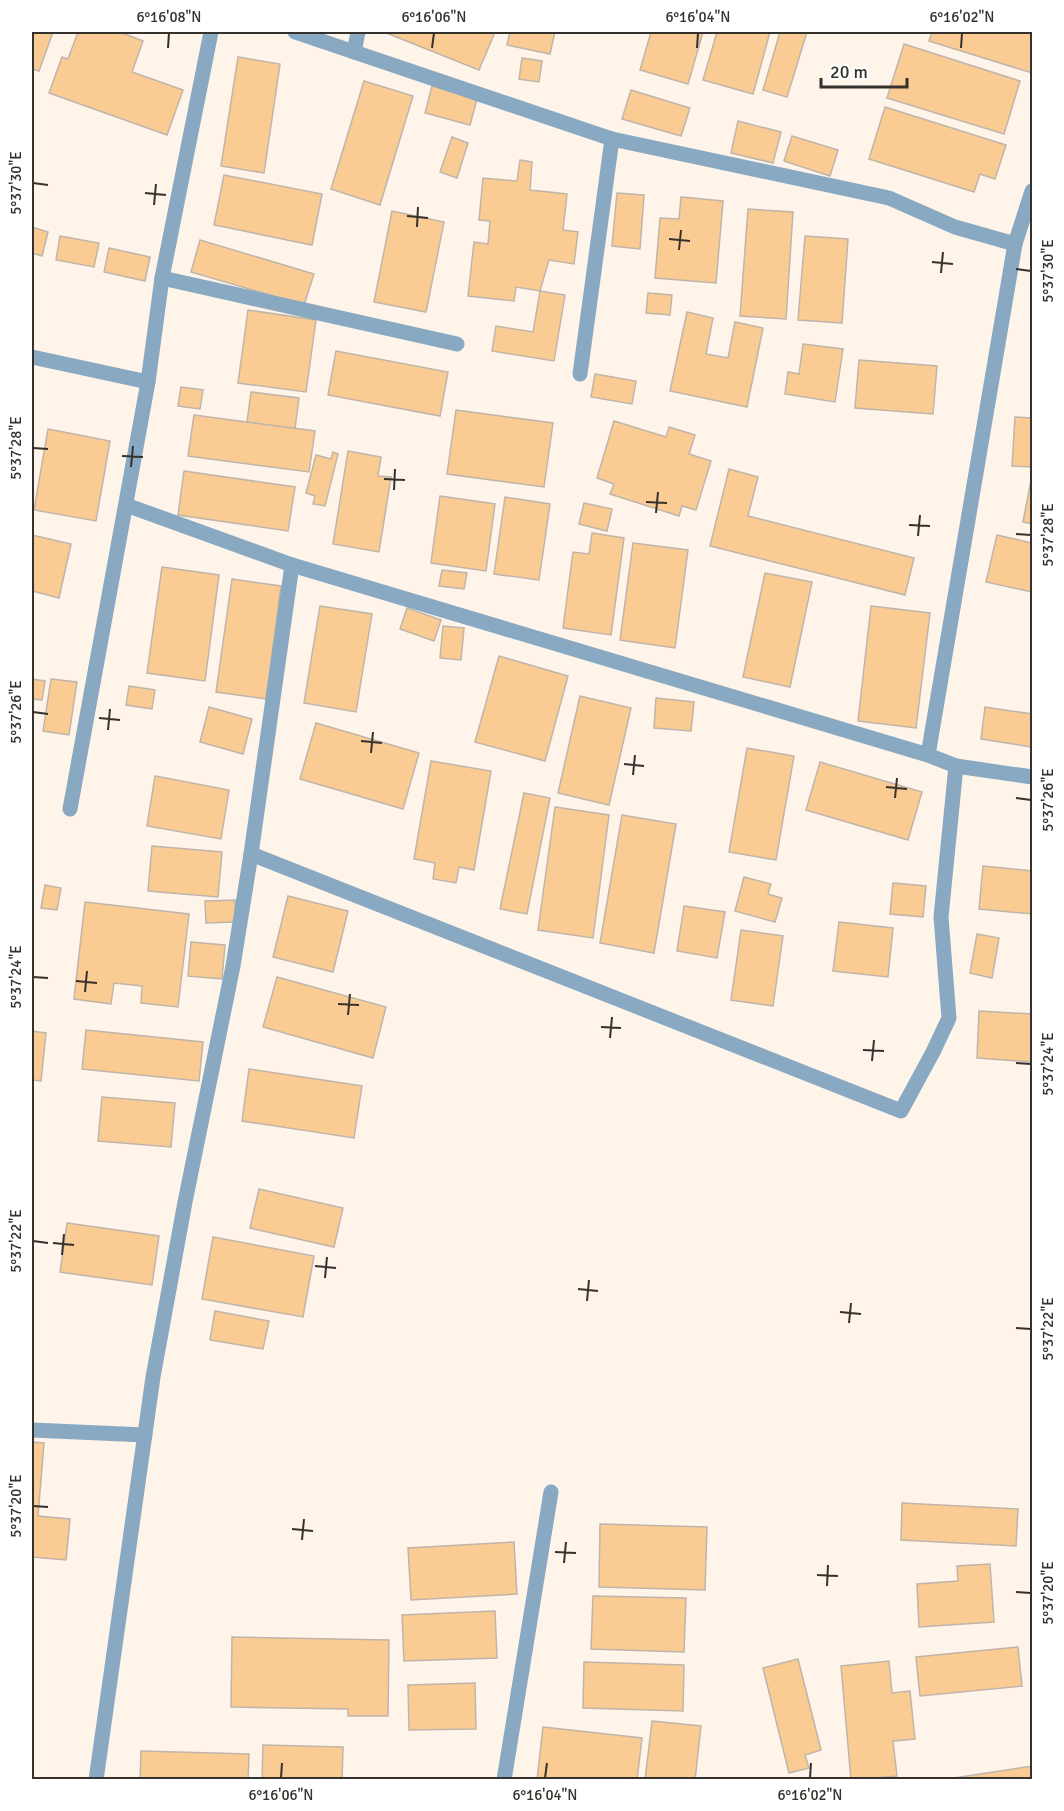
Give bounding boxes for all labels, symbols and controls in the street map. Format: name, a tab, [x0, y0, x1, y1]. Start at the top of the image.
text: 6°16'08"N	[136, 8, 202, 26]
text: 6°16'06"N	[401, 8, 467, 26]
text: 6°16'04"N	[665, 8, 731, 26]
text: 6°16'02"N	[929, 8, 995, 26]
scale bar	[821, 51, 906, 89]
text: 20 m	[830, 61, 868, 83]
text: 5°37'30"E	[7, 151, 25, 215]
text: 5°37'30"E	[1039, 239, 1057, 303]
text: 5°37'28"E	[7, 416, 25, 480]
text: 5°37'28"E	[1039, 503, 1057, 567]
text: 5°37'26"E	[7, 680, 25, 744]
text: 5°37'26"E	[1039, 768, 1057, 832]
text: 5°37'24"E	[7, 945, 25, 1009]
text: 5°37'24"E	[1039, 1032, 1057, 1096]
text: 5°37'22"E	[7, 1209, 25, 1273]
text: 5°37'22"E	[1039, 1297, 1057, 1361]
text: 5°37'20"E	[7, 1474, 25, 1538]
text: 5°37'20"E	[1039, 1561, 1057, 1625]
text: 6°16'06"N	[248, 1786, 314, 1804]
text: 6°16'04"N	[512, 1786, 578, 1804]
text: 6°16'02"N	[777, 1786, 843, 1804]

